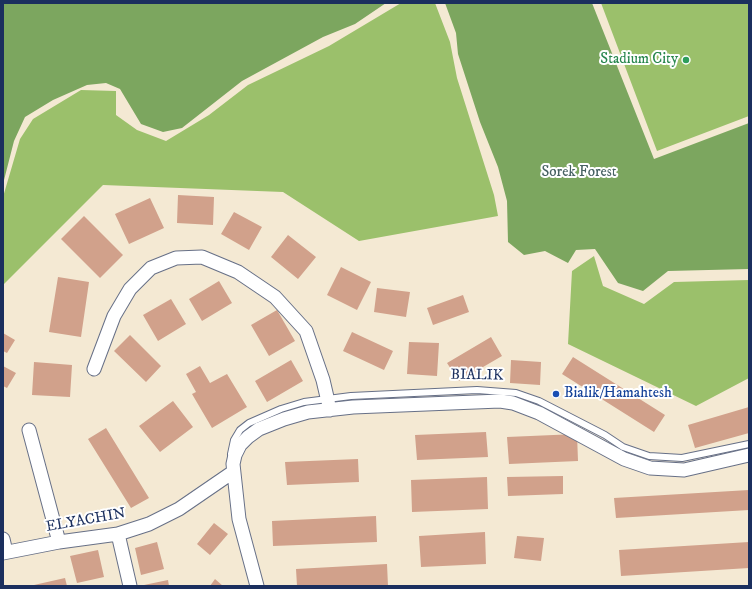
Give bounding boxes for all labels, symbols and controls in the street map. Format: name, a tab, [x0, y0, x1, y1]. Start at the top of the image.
place label: Stadium City	[600, 51, 678, 69]
marker: Stadium City	[681, 55, 691, 65]
park label: Sorek Forest	[541, 164, 617, 182]
street label: BIALIK	[450, 367, 504, 385]
place label: Bialik/Hamahtesh	[564, 385, 672, 403]
marker: Bialik/Hamahtesh	[551, 389, 561, 399]
street label: ELYACHIN	[45, 505, 127, 537]

